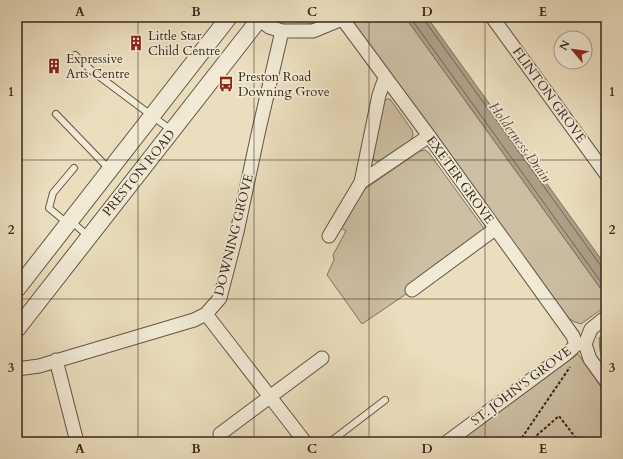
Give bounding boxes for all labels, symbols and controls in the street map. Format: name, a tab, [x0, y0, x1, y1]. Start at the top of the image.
text: A	[75, 3, 85, 21]
text: B	[191, 3, 201, 21]
text: C	[307, 3, 317, 21]
text: D	[421, 3, 433, 21]
text: E	[539, 3, 547, 21]
place label: Little Star Child Centre	[148, 27, 221, 60]
north arrow	[553, 30, 593, 70]
building icon: Little Star Child Centre	[127, 34, 145, 52]
street label: FLINTON GROVE	[509, 44, 589, 146]
place label: Expressive Arts Centre	[66, 50, 130, 83]
building icon: Expressive Arts Centre	[45, 57, 63, 75]
place label: Preston Road Downing Grove	[238, 68, 330, 101]
bus stop icon: Preston Road Downing Grove	[217, 75, 235, 93]
text: 1	[8, 83, 14, 101]
text: 1	[609, 83, 615, 101]
water label: Holderness Drain	[484, 98, 556, 186]
street label: PRESTON ROAD	[98, 126, 180, 220]
street label: EXETER GROVE	[422, 132, 498, 228]
street label: DOWNING GROVE	[210, 172, 258, 298]
text: 2	[8, 221, 15, 239]
text: 2	[609, 221, 616, 239]
street label: ST. JOHN'S GROVE	[467, 342, 575, 430]
text: 3	[8, 359, 15, 377]
text: 3	[609, 359, 616, 377]
text: A	[75, 440, 85, 458]
text: B	[191, 440, 201, 458]
text: C	[307, 440, 317, 458]
text: D	[421, 440, 433, 458]
text: E	[539, 440, 547, 458]

